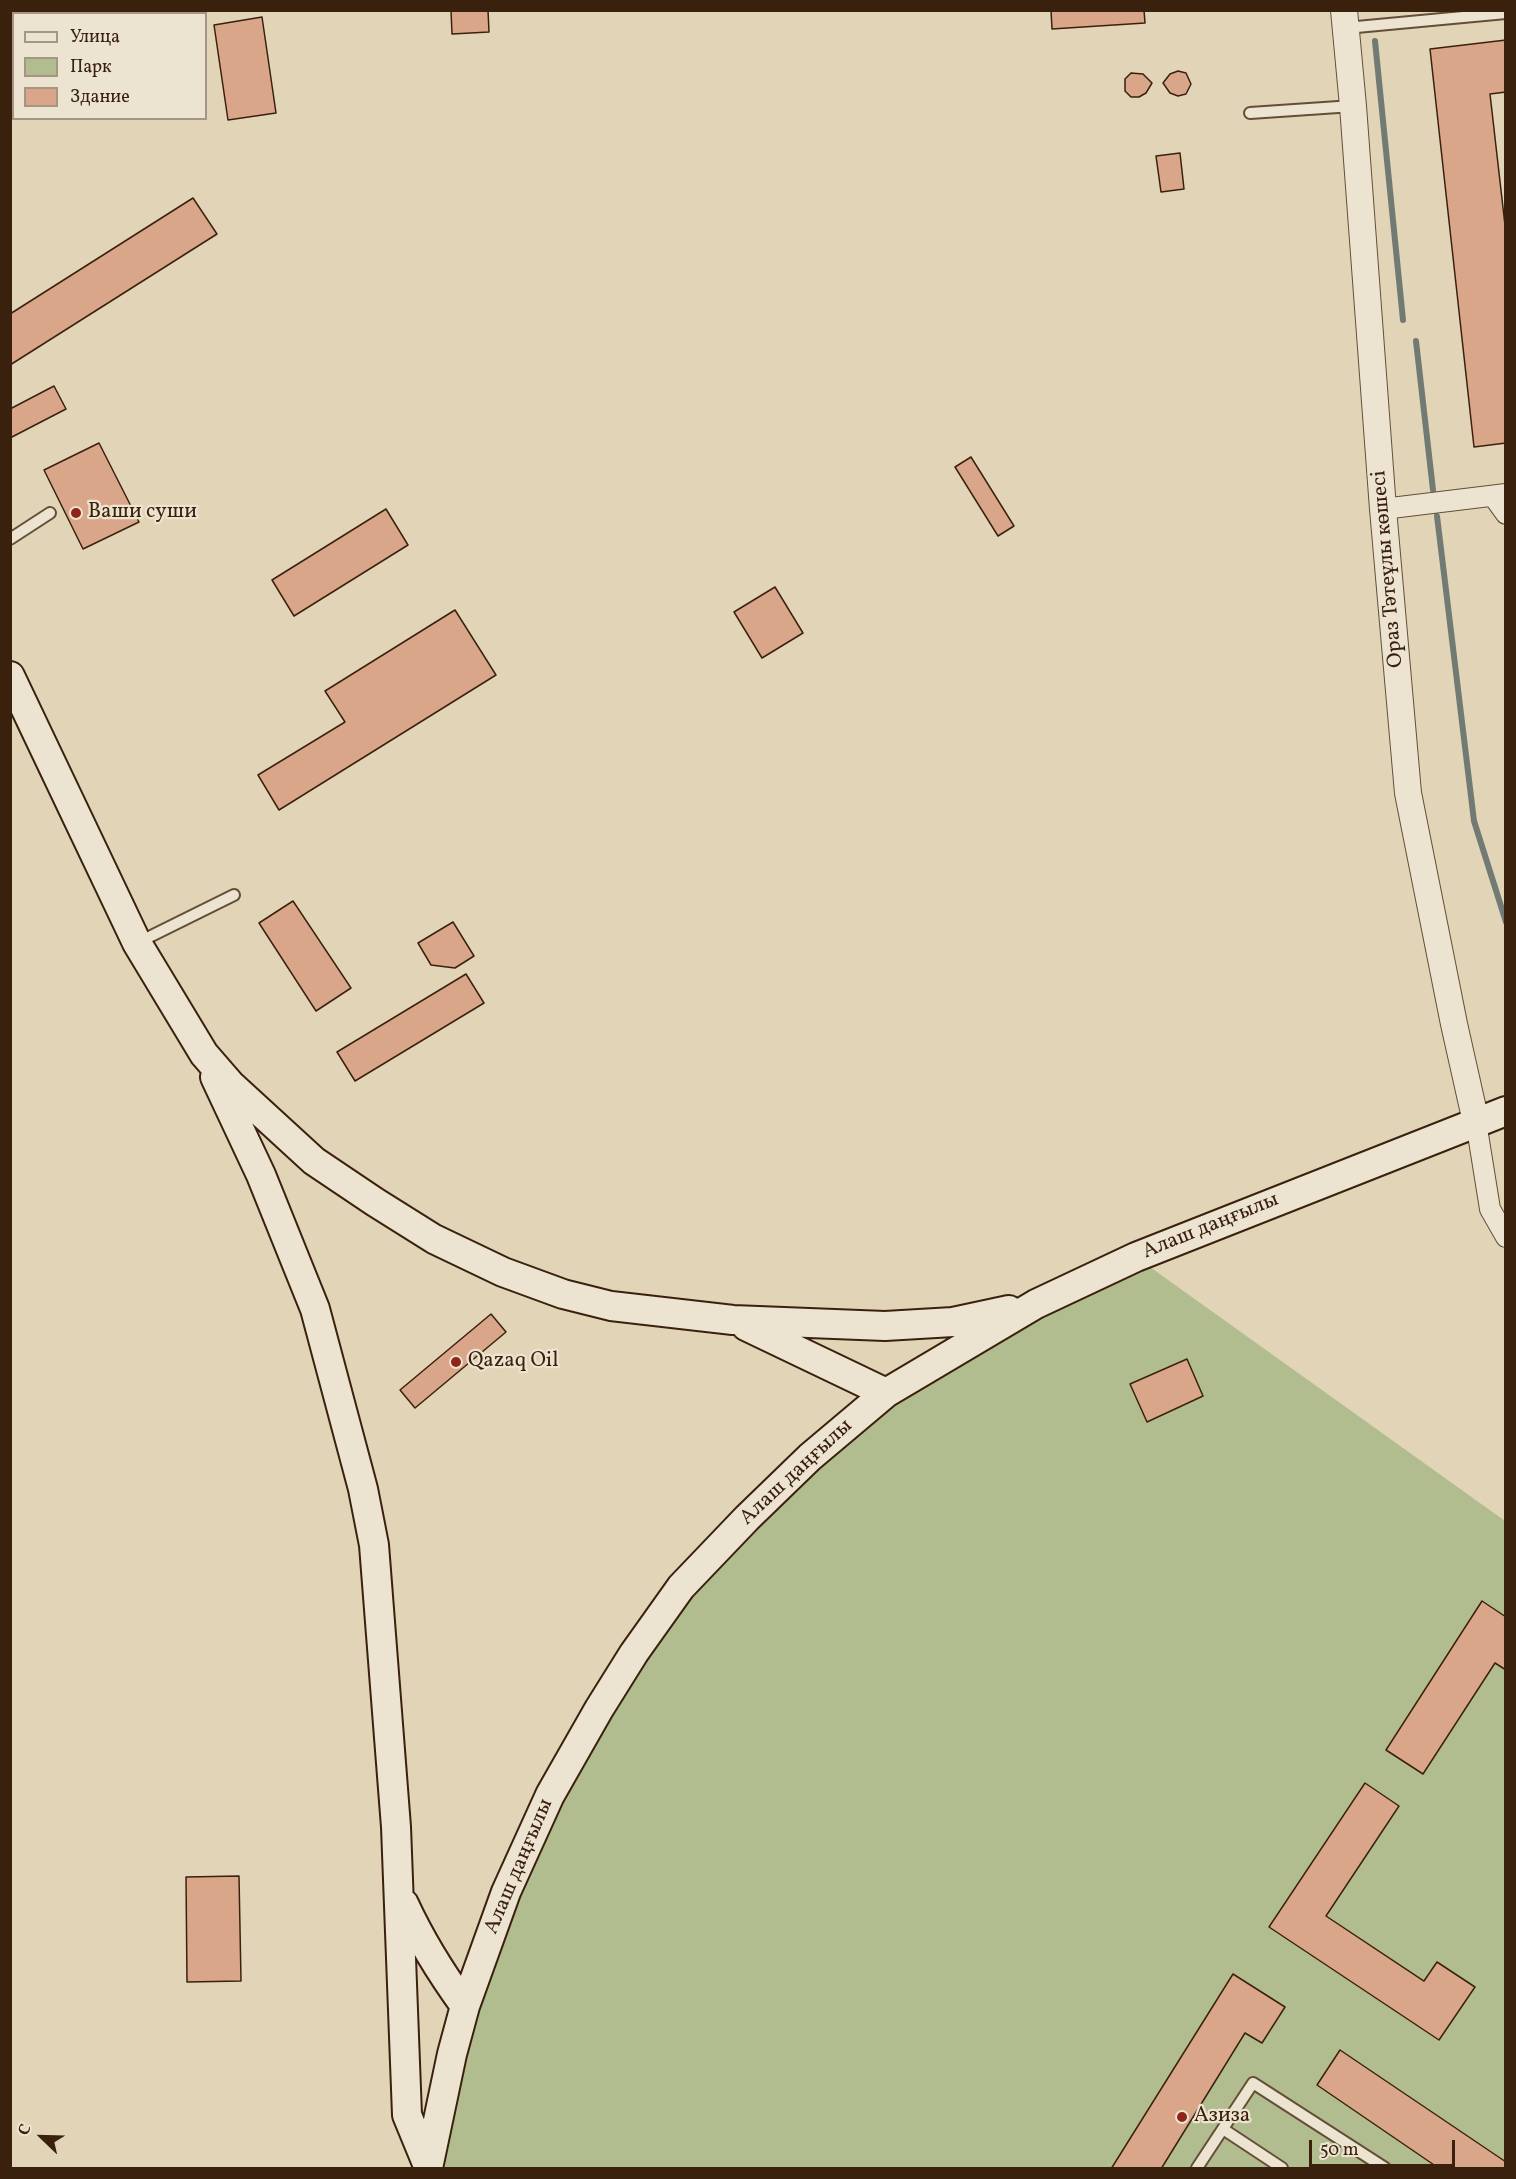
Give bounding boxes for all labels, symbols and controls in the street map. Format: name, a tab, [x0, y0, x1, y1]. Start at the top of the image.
legend	[12, 12, 207, 120]
text: Улица	[70, 25, 120, 50]
text: Парк	[70, 55, 112, 80]
text: Здание	[70, 85, 130, 110]
street label: Ораз Тәтеұлы көшесі	[1368, 469, 1410, 669]
place label: Ваши суши	[88, 500, 197, 526]
marker: Ваши суши	[69, 506, 83, 520]
street label: Алаш даңғылы	[1139, 1188, 1283, 1266]
place label: Qazaq Oil	[468, 1349, 558, 1375]
marker: Qazaq Oil	[449, 1355, 463, 1369]
street label: Алаш даңғылы	[736, 1414, 858, 1532]
street label: Алаш даңғылы	[480, 1796, 560, 1938]
place label: Азиза	[1194, 2104, 1250, 2130]
north arrow	[12, 2107, 72, 2167]
marker: Азиза	[1175, 2110, 1189, 2124]
text: С	[13, 2121, 38, 2139]
scale bar	[1312, 2128, 1458, 2166]
text: 50 m	[1320, 2138, 1359, 2163]

